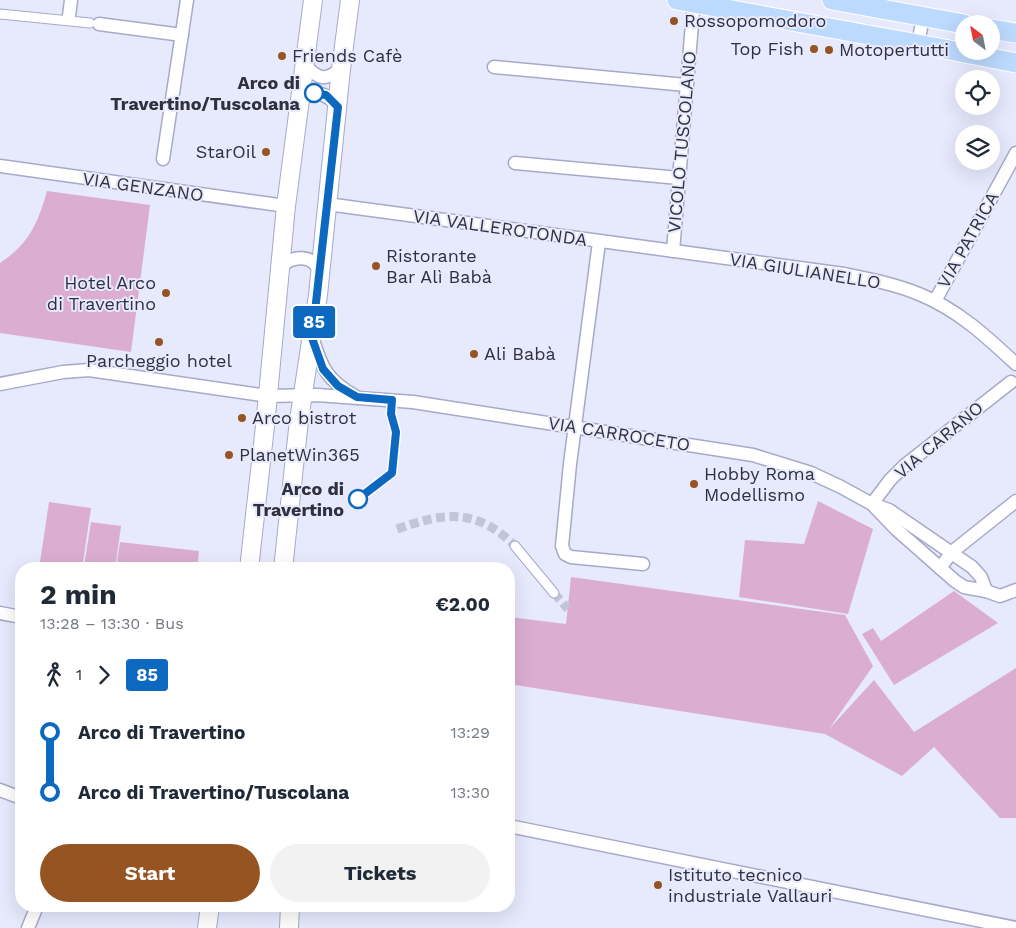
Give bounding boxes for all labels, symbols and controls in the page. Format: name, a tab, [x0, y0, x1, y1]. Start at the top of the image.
place label: Rossopomodoro	[684, 10, 826, 31]
marker: Rossopomodoro	[668, 15, 680, 27]
north arrow	[955, 15, 1000, 60]
map controls	[955, 15, 1000, 170]
place label: Top Fish	[730, 38, 804, 59]
place label: Motopertutti	[839, 39, 949, 60]
marker: Top Fish	[808, 43, 820, 55]
marker: Motopertutti	[823, 44, 835, 56]
place label: Friends Cafè	[292, 45, 402, 66]
marker: Friends Cafè	[276, 50, 288, 62]
street label: VICOLO TUSCOLANO	[663, 50, 700, 234]
button: locate	[955, 70, 1000, 115]
place label: Arco di Travertino/Tuscolana	[110, 72, 301, 114]
marker: Arco di Travertino/Tuscolana	[304, 83, 324, 103]
button: layers	[955, 125, 1000, 170]
place label: StarOil	[196, 141, 256, 162]
marker: StarOil	[260, 146, 272, 158]
street label: VIA GENZANO	[81, 168, 205, 205]
street label: VIA PATRICA	[932, 188, 1003, 292]
street label: VIA VALLEROTONDA	[412, 205, 589, 250]
place label: Ristorante Bar Alì Babà	[386, 245, 492, 287]
street label: VIA GIULIANELLO	[728, 248, 882, 293]
marker: Ristorante Bar Alì Babà	[370, 260, 382, 272]
place label: Hotel Arco di Travertino	[47, 272, 156, 314]
marker: Hotel Arco di Travertino	[160, 287, 172, 299]
line badge: 85	[292, 306, 336, 338]
text: 85	[303, 311, 325, 332]
marker: Parcheggio hotel	[153, 336, 165, 348]
place label: Ali Babà	[484, 343, 556, 364]
marker: Ali Babà	[468, 348, 480, 360]
place label: Parcheggio hotel	[86, 350, 232, 371]
street label: VIA CARANO	[890, 397, 987, 483]
place label: Arco bistrot	[252, 407, 357, 428]
marker: Arco bistrot	[236, 412, 248, 424]
street label: VIA CARROCETO	[547, 412, 692, 455]
place label: PlanetWin365	[239, 444, 360, 465]
marker: PlanetWin365	[223, 449, 235, 461]
place label: Hobby Roma Modellismo	[704, 463, 815, 505]
place label: Arco di Travertino	[253, 478, 344, 520]
marker: Hobby Roma Modellismo	[688, 478, 700, 490]
marker: Arco di Travertino	[348, 489, 368, 509]
text: 2 min	[40, 578, 117, 611]
text: €2.00	[436, 593, 490, 616]
text: 13:28 – 13:30 · Bus	[40, 614, 184, 633]
icon: walk	[40, 661, 68, 689]
icon: forward	[90, 661, 118, 689]
text: 85	[136, 664, 158, 685]
text: 1	[76, 665, 82, 684]
text: Arco di Travertino	[78, 721, 245, 744]
text: 13:29	[450, 723, 490, 742]
text: Arco di Travertino/Tuscolana	[78, 781, 349, 804]
text: 13:30	[450, 783, 490, 802]
button: Start	[40, 844, 260, 902]
button: Tickets	[270, 844, 490, 902]
place label: Istituto tecnico industriale Vallauri	[668, 864, 832, 906]
marker: Istituto tecnico industriale Vallauri	[652, 879, 664, 891]

